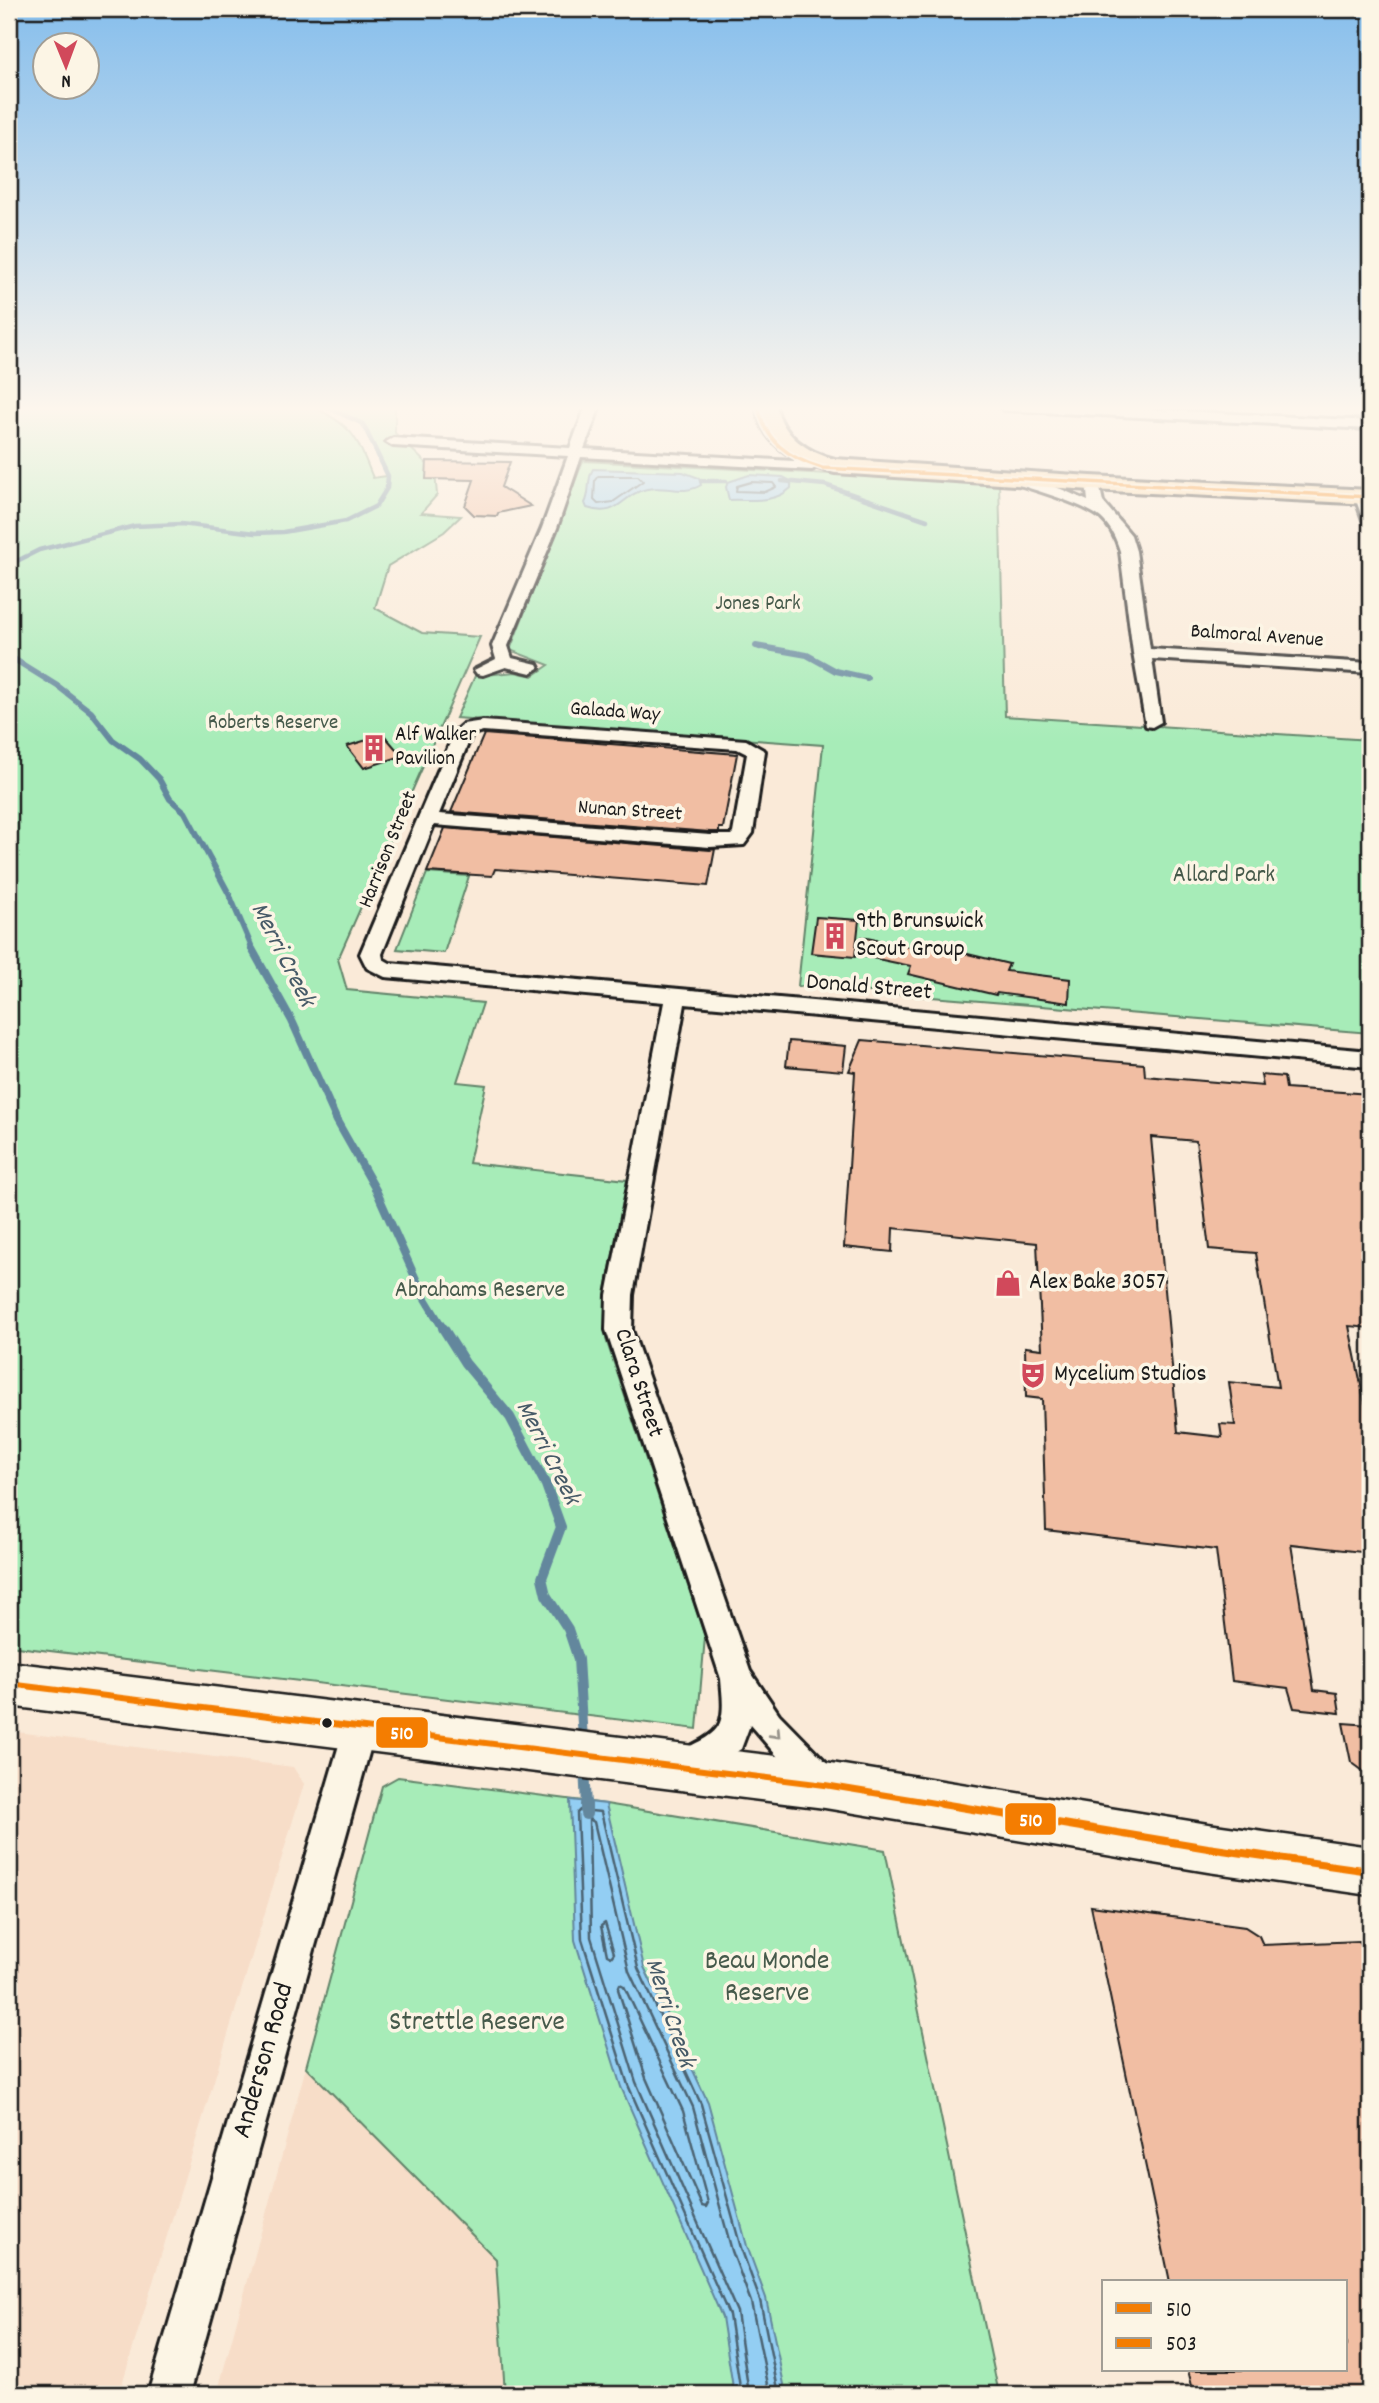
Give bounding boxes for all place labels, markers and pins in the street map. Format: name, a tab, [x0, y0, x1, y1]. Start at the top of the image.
place label: Alf Walker Pavilion	[395, 721, 476, 775]
building icon: Alf Walker Pavilion	[359, 733, 389, 763]
place label: 9th Brunswick Scout Group	[856, 905, 984, 967]
building icon: 9th Brunswick Scout Group	[820, 921, 850, 951]
place label: Alex Bake 3057	[1029, 1266, 1165, 1300]
shop icon: Alex Bake 3057	[993, 1268, 1023, 1298]
place label: Mycelium Studios	[1054, 1358, 1207, 1392]
theatre icon: Mycelium Studios	[1018, 1360, 1048, 1390]
unlabelled marker	[320, 1716, 334, 1730]

